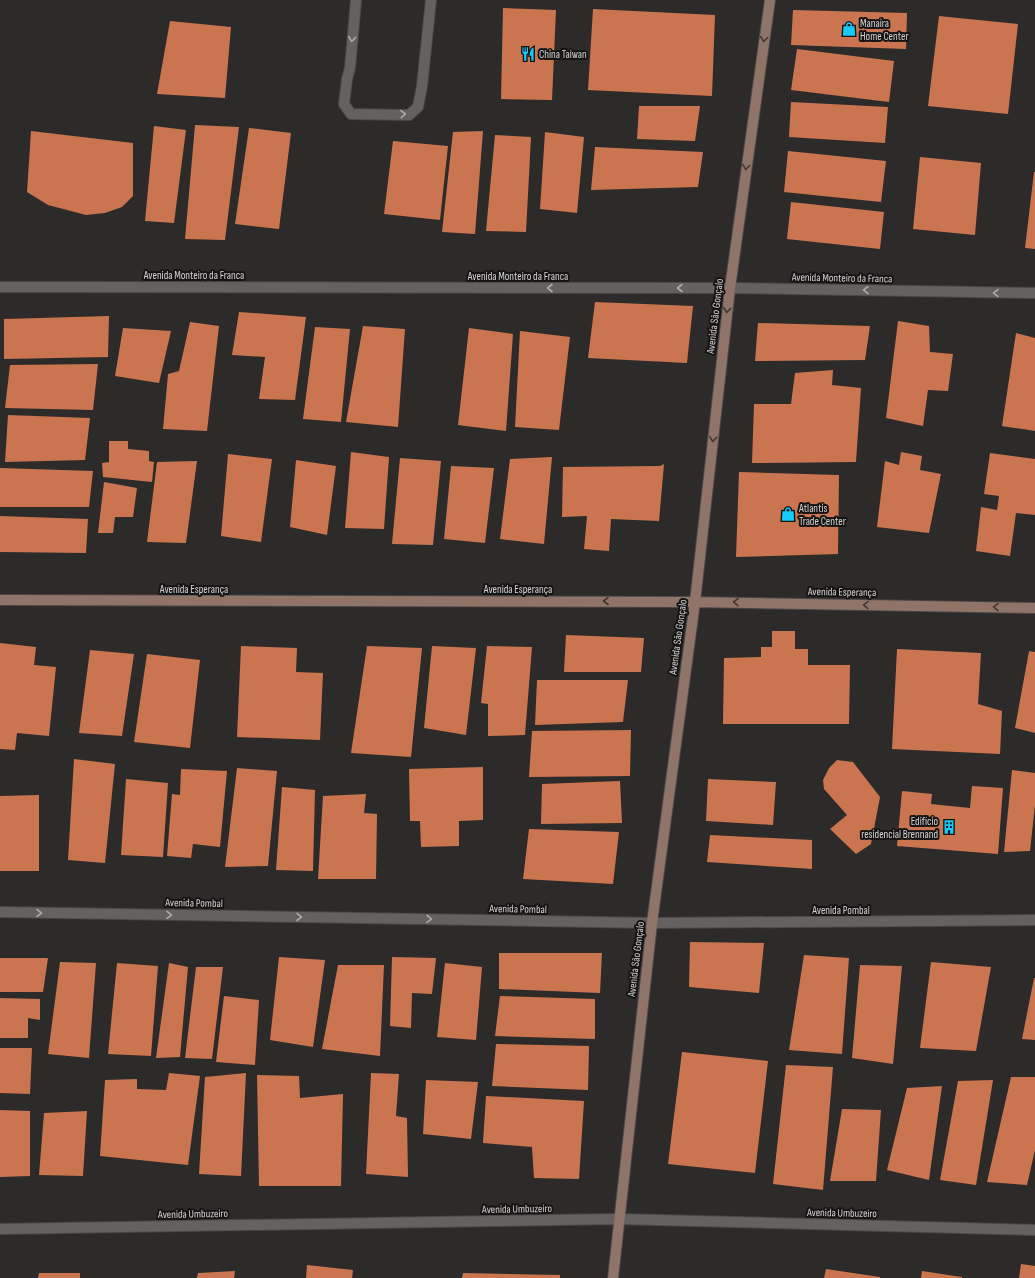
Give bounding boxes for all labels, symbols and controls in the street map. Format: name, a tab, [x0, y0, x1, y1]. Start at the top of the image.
place label: Manaíra Home Center	[860, 17, 909, 43]
shop icon: Manaíra Home Center	[841, 21, 857, 37]
one-way arrow	[348, 36, 357, 42]
one-way arrow	[760, 36, 769, 42]
restaurant icon: China Taiwan	[520, 46, 536, 62]
place label: China Taiwan	[539, 48, 587, 61]
one-way arrow	[400, 110, 406, 119]
one-way arrow	[742, 164, 751, 170]
street label: Avenida Monteiro da Franca	[143, 269, 244, 282]
street label: Avenida Monteiro da Franca	[467, 270, 568, 283]
street label: Avenida Monteiro da Franca	[791, 271, 892, 285]
street label: Avenida São Gonçalo	[704, 277, 726, 355]
one-way arrow	[547, 284, 553, 292]
one-way arrow	[677, 284, 683, 292]
one-way arrow	[863, 286, 869, 295]
one-way arrow	[993, 289, 999, 297]
one-way arrow	[723, 307, 732, 313]
one-way arrow	[709, 436, 718, 442]
place label: Atlantis Trade Center	[798, 502, 846, 528]
shop icon: Atlantis Trade Center	[780, 506, 796, 522]
street label: Avenida Esperança	[159, 583, 228, 596]
street label: Avenida Esperança	[483, 583, 552, 596]
street label: Avenida Esperança	[807, 585, 876, 599]
one-way arrow	[603, 597, 609, 606]
street label: Avenida São Gonçalo	[666, 598, 690, 676]
one-way arrow	[733, 598, 739, 607]
one-way arrow	[863, 601, 869, 609]
one-way arrow	[993, 603, 999, 611]
place label: Edifício residencial Brennand	[861, 815, 938, 841]
building icon: Edifício residencial Brennand	[941, 819, 957, 835]
street label: Avenida Pombal	[164, 896, 223, 910]
street label: Avenida Pombal	[488, 902, 547, 916]
street label: Avenida Pombal	[811, 904, 870, 917]
one-way arrow	[36, 908, 42, 917]
one-way arrow	[166, 911, 172, 919]
one-way arrow	[296, 913, 302, 921]
one-way arrow	[426, 915, 432, 923]
street label: Avenida São Gonçalo	[625, 920, 647, 998]
street label: Avenida Umbuzeiro	[481, 1202, 553, 1216]
street label: Avenida Umbuzeiro	[806, 1206, 878, 1220]
street label: Avenida Umbuzeiro	[157, 1207, 229, 1221]

